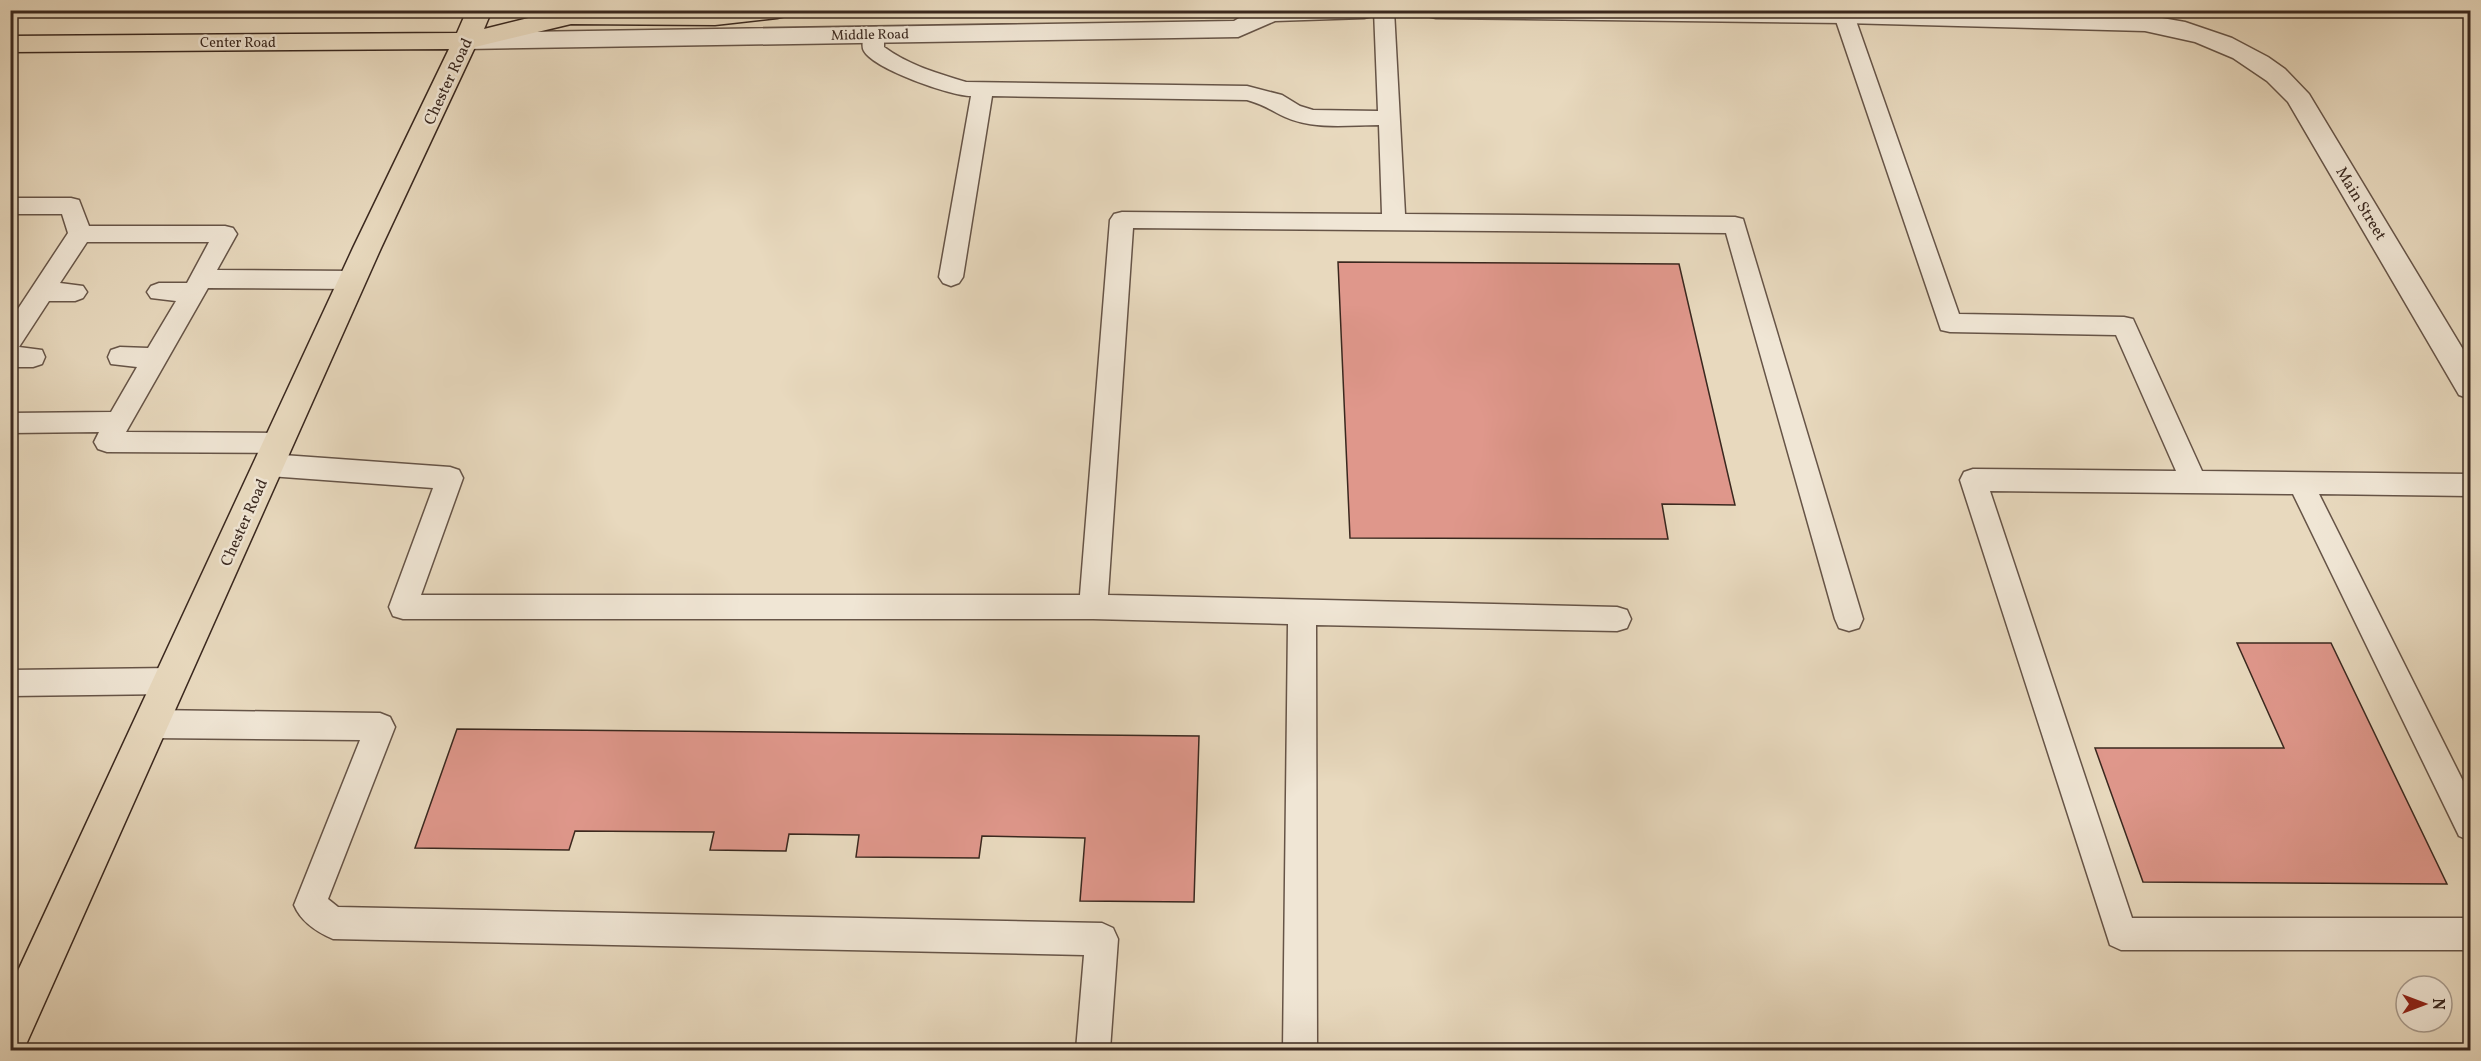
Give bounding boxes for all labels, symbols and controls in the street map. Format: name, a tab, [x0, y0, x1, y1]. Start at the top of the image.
street label: Middle Road	[831, 25, 909, 46]
street label: Center Road	[200, 34, 276, 53]
street label: Chester Road	[419, 35, 479, 129]
street label: Main Street	[2330, 163, 2391, 245]
street label: Chester Road	[216, 476, 274, 570]
north arrow	[2394, 974, 2454, 1034]
text: N	[2426, 998, 2448, 1010]

